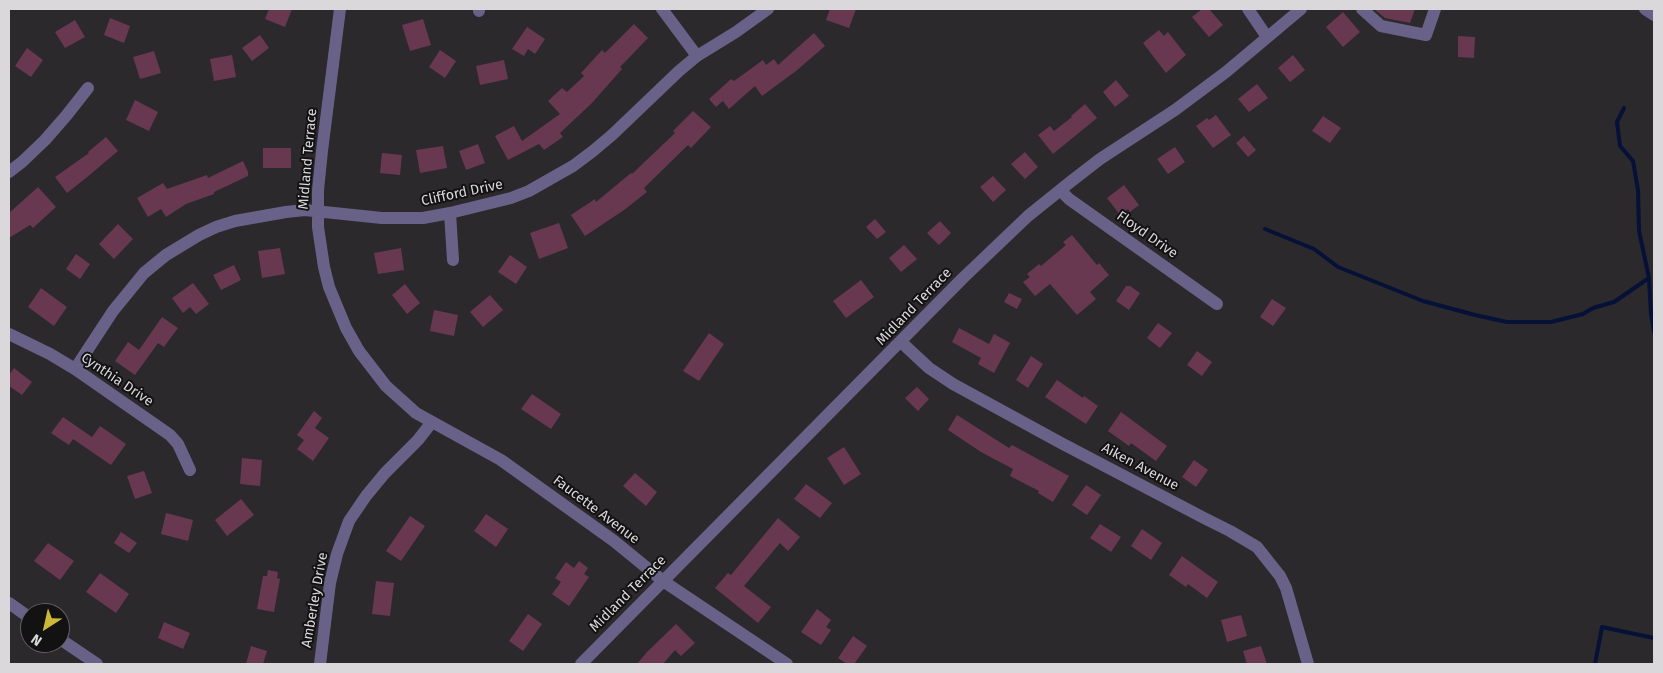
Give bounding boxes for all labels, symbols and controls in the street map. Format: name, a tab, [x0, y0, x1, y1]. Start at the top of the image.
street label: Midland Terrace	[295, 108, 321, 210]
street label: Clifford Drive	[420, 176, 504, 210]
street label: Floyd Drive	[1113, 208, 1181, 262]
street label: Midland Terrace	[873, 265, 955, 349]
street label: Cynthia Drive	[78, 350, 156, 410]
street label: Aiken Avenue	[1099, 440, 1181, 494]
street label: Faucette Avenue	[550, 472, 642, 548]
street label: Amberley Drive	[298, 551, 332, 649]
street label: Midland Terrace	[586, 552, 670, 636]
north arrow	[20, 603, 70, 653]
text: N	[28, 630, 45, 650]

